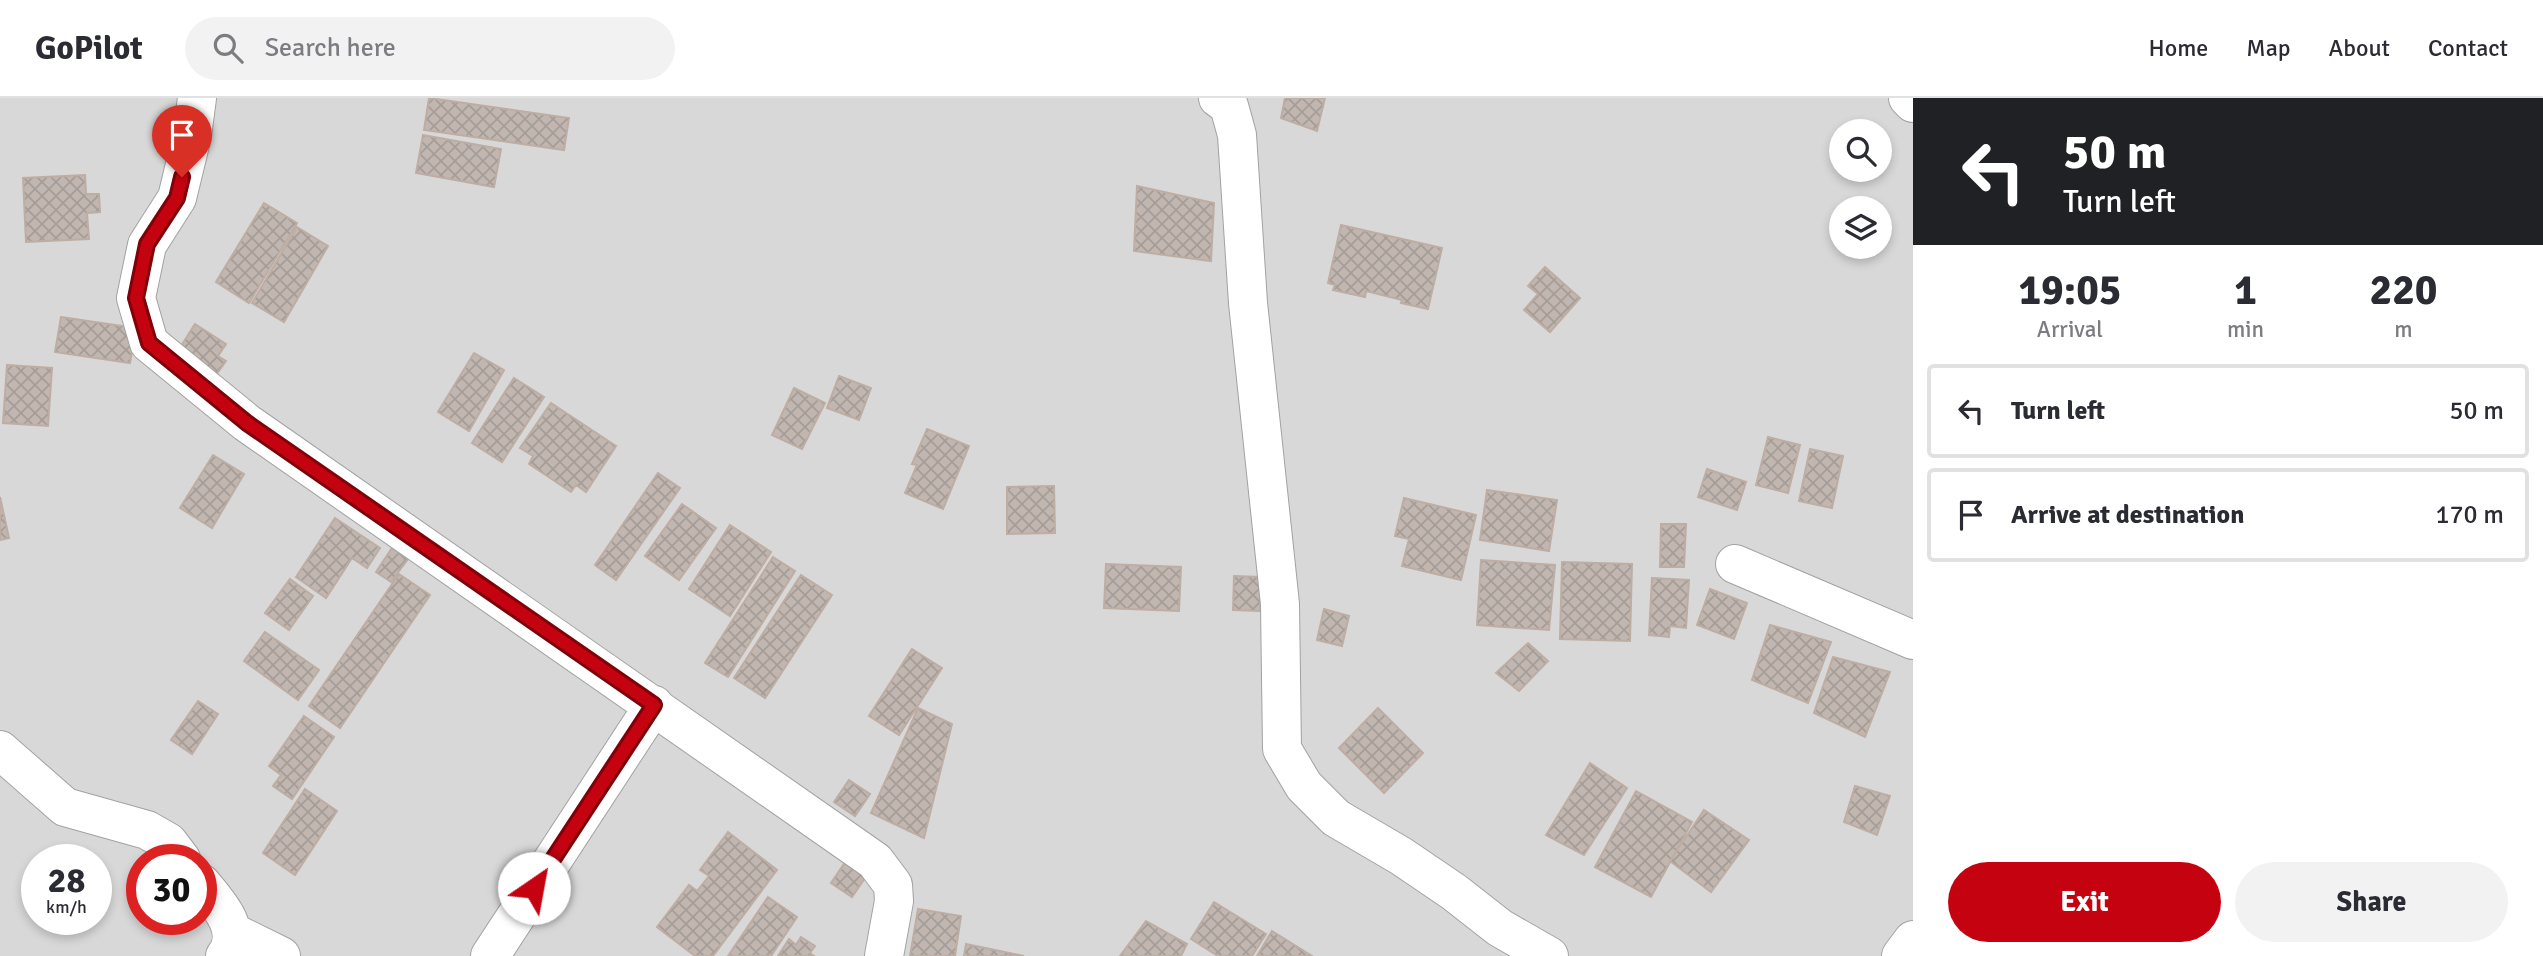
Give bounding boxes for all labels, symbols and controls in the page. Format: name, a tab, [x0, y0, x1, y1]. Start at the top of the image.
search box	[185, 17, 675, 80]
text: GoPilot	[35, 28, 143, 69]
icon: search	[209, 29, 247, 67]
text: Search here	[265, 32, 396, 64]
text: Home	[2148, 33, 2208, 63]
text: Map	[2246, 33, 2291, 63]
text: About	[2329, 33, 2390, 63]
text: Contact	[2428, 33, 2508, 63]
pin	[152, 105, 212, 177]
icon: arrive	[163, 116, 201, 154]
map controls	[1829, 119, 1892, 259]
button: search	[1829, 119, 1892, 182]
text: 50 m	[2063, 122, 2166, 182]
icon: left	[1948, 126, 2039, 217]
text: Turn left	[2063, 182, 2176, 221]
button: layers	[1829, 196, 1892, 259]
text: 19:05	[2018, 265, 2122, 316]
text: 1	[2234, 265, 2257, 316]
text: 220	[2369, 265, 2438, 316]
text: Arrival	[2037, 315, 2103, 344]
text: min	[2227, 315, 2264, 344]
text: m	[2394, 315, 2413, 344]
icon: left	[1952, 392, 1990, 430]
text: Turn left	[2011, 395, 2105, 427]
text: 50 m	[2449, 395, 2504, 427]
icon: arrive	[1952, 496, 1990, 534]
text: Arrive at destination	[2011, 499, 2244, 531]
text: 170 m	[2435, 499, 2504, 531]
speed limit sign: 30	[126, 844, 217, 935]
position arrow	[497, 851, 571, 925]
text: 28	[48, 859, 85, 902]
button: Exit	[1948, 862, 2221, 942]
button: Share	[2235, 862, 2508, 942]
text: km/h	[46, 896, 87, 918]

